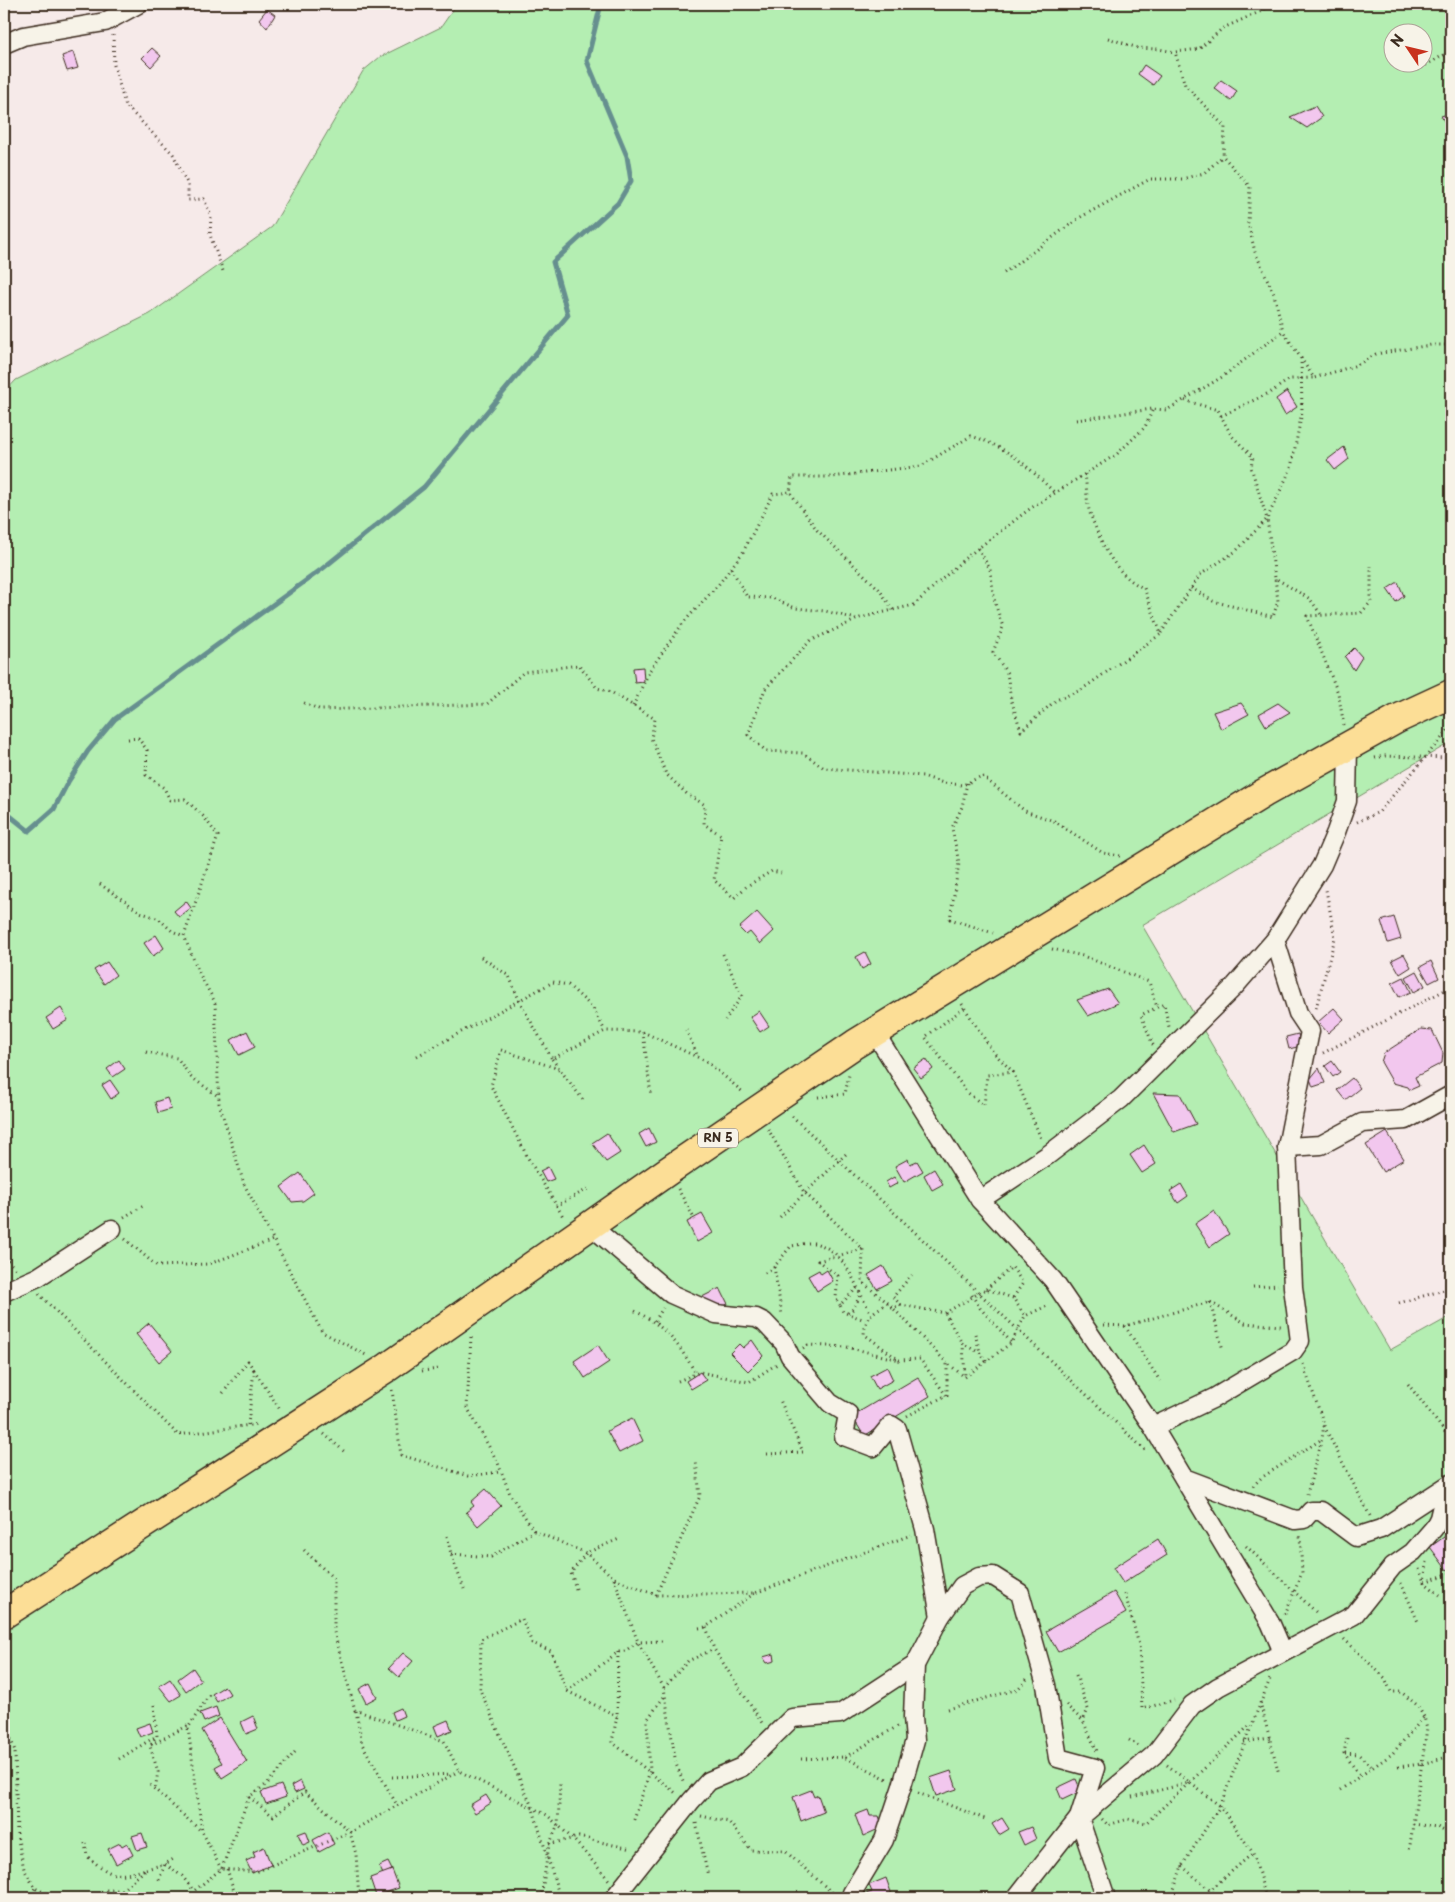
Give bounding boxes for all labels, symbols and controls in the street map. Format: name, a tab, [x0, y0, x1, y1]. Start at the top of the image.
north arrow	[1382, 22, 1432, 72]
text: N	[1385, 30, 1409, 51]
road number: RN 5	[698, 1128, 738, 1148]

